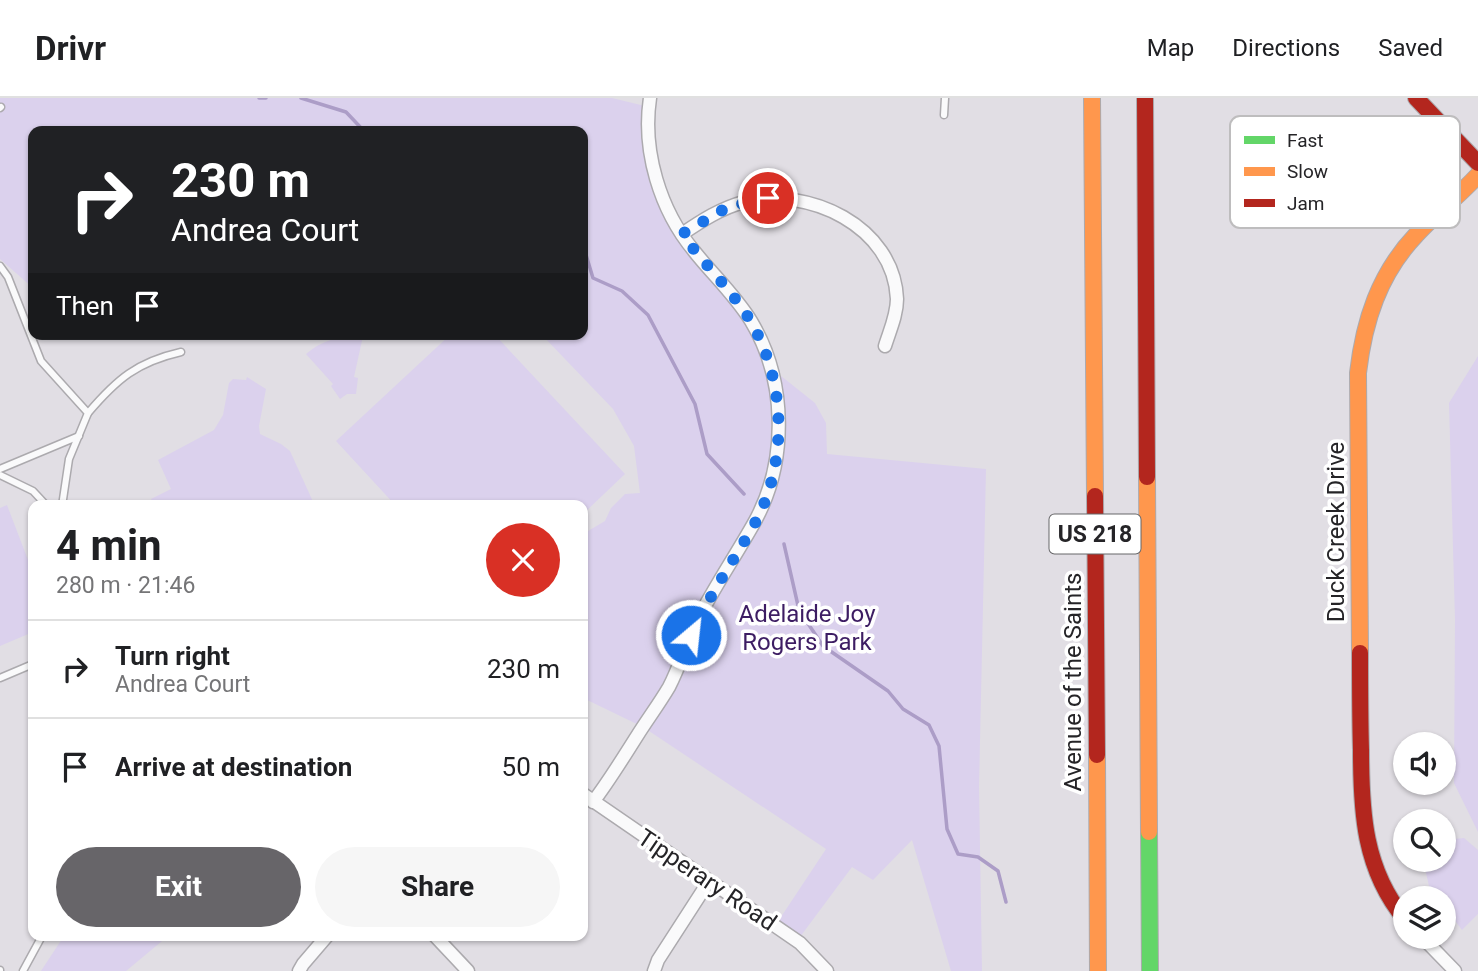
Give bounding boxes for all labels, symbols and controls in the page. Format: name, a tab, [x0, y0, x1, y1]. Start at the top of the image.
text: Drivr	[35, 29, 106, 68]
text: Map	[1147, 34, 1194, 62]
text: Directions	[1232, 34, 1340, 62]
text: Saved	[1378, 34, 1443, 62]
legend	[1230, 116, 1460, 228]
text: Fast	[1287, 129, 1324, 152]
text: 230 m	[171, 152, 310, 209]
icon: right	[56, 154, 147, 245]
text: Slow	[1287, 160, 1328, 183]
pin	[738, 168, 798, 228]
icon: arrive	[749, 179, 787, 217]
text: Jam	[1287, 192, 1324, 215]
text: Andrea Court	[171, 211, 359, 249]
icon: arrive	[128, 287, 166, 325]
text: Then	[56, 291, 114, 321]
street label: Duck Creek Drive	[1322, 442, 1350, 622]
road number: US 218	[1050, 514, 1140, 554]
text: 4 min	[56, 521, 162, 570]
button: close	[486, 523, 560, 597]
text: 280 m · 21:46	[56, 572, 195, 599]
street label: Avenue of the Saints	[1059, 573, 1087, 791]
position arrow	[654, 598, 728, 672]
park label: Adelaide Joy Rogers Park	[739, 600, 876, 656]
text: Turn right	[115, 641, 230, 671]
icon: right	[56, 650, 94, 688]
text: 230 m	[487, 654, 560, 684]
text: Andrea Court	[115, 671, 250, 698]
map controls	[1393, 732, 1456, 949]
button: sound	[1393, 732, 1456, 795]
icon: arrive	[56, 748, 94, 786]
text: Arrive at destination	[115, 752, 352, 782]
text: 50 m	[502, 752, 560, 782]
button: search	[1393, 809, 1456, 872]
street label: Tipperary Road	[632, 823, 782, 937]
button: Exit	[56, 847, 301, 927]
button: Share	[315, 847, 560, 927]
button: layers	[1393, 886, 1456, 949]

